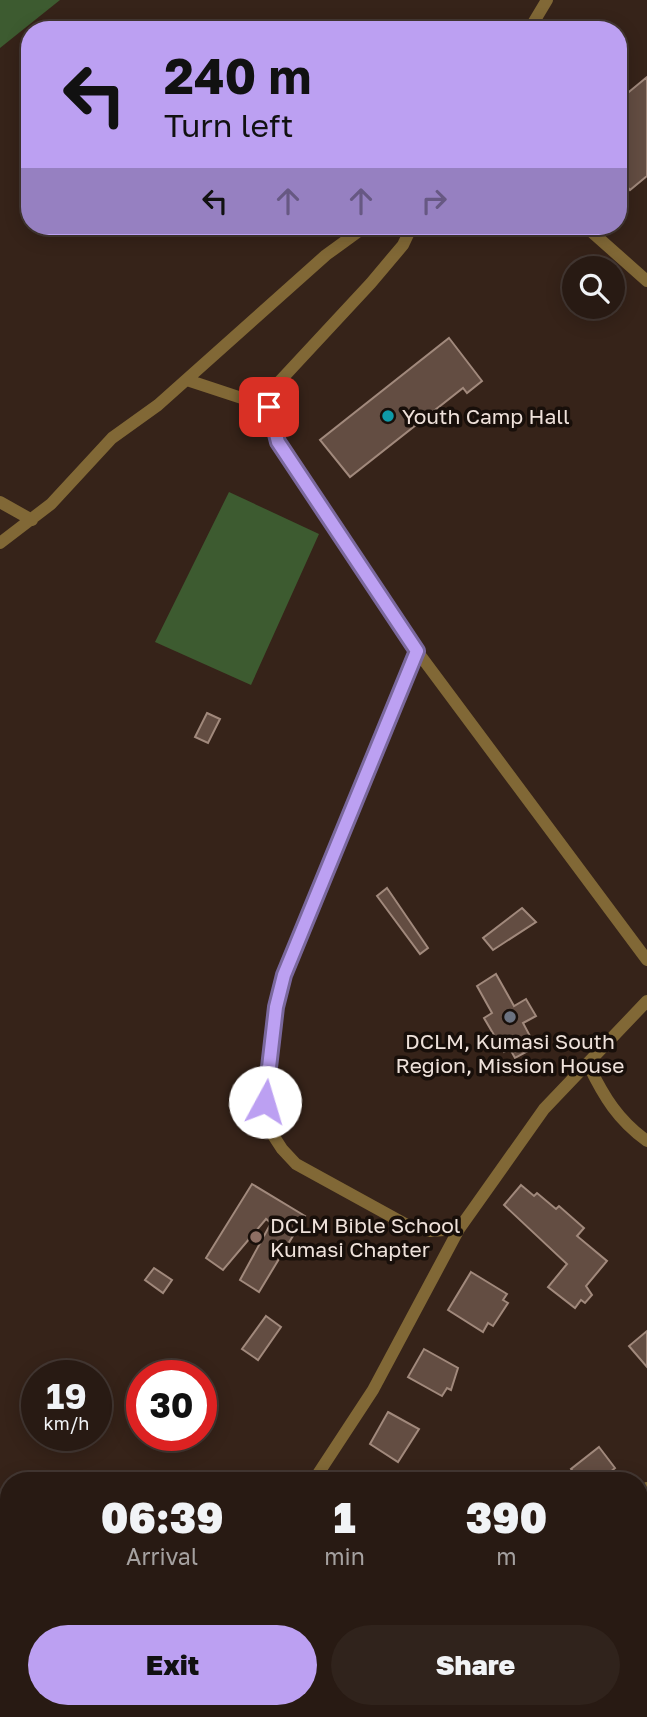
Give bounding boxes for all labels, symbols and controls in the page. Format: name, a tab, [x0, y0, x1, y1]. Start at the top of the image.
text: 240 m	[164, 46, 312, 105]
icon: left	[49, 49, 140, 140]
text: Turn left	[164, 106, 293, 144]
icon: left	[196, 182, 234, 220]
icon: ahead	[269, 182, 307, 220]
icon: ahead	[342, 182, 380, 220]
icon: right	[415, 182, 453, 220]
map controls	[562, 256, 625, 319]
button: search	[562, 256, 625, 319]
pin	[239, 377, 299, 437]
icon: arrive	[250, 388, 288, 426]
place label: Youth Camp Hall	[402, 403, 570, 429]
marker: Youth Camp Hall	[380, 408, 396, 424]
marker: DCLM, Kumasi South Region, Mission House	[502, 1009, 518, 1025]
place label: DCLM, Kumasi South Region, Mission House	[396, 1028, 624, 1078]
position arrow	[228, 1065, 302, 1139]
place label: DCLM Bible School Kumasi Chapter	[270, 1212, 461, 1262]
marker: DCLM Bible School Kumasi Chapter	[248, 1229, 264, 1245]
speed limit sign: 30	[126, 1360, 217, 1451]
text: 19	[46, 1375, 87, 1417]
text: km/h	[44, 1412, 89, 1434]
text: 06:39	[101, 1492, 223, 1542]
text: 1	[333, 1492, 356, 1542]
text: 390	[466, 1492, 547, 1542]
text: Arrival	[126, 1542, 198, 1570]
text: min	[324, 1542, 365, 1570]
text: m	[496, 1542, 517, 1570]
button: Exit	[28, 1625, 317, 1705]
button: Share	[331, 1625, 620, 1705]

